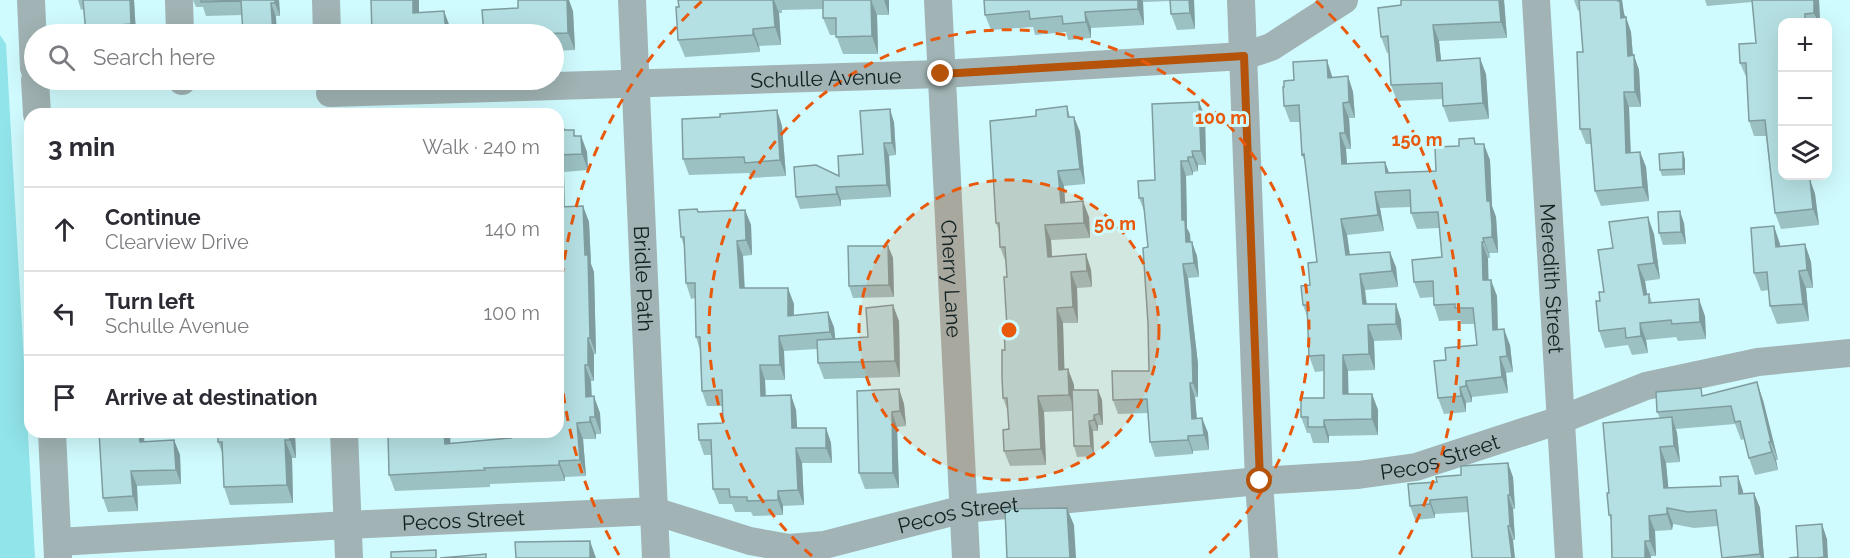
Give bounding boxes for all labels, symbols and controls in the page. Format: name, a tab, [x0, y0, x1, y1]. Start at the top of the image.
map controls	[1778, 18, 1832, 180]
button: +	[1778, 18, 1832, 72]
search box	[24, 24, 564, 90]
icon: search	[45, 41, 78, 74]
text: Search here	[93, 44, 215, 70]
route end	[927, 60, 953, 86]
street label: Schulle Avenue	[750, 63, 902, 92]
button: −	[1778, 72, 1832, 126]
text: 100 m	[1195, 107, 1247, 128]
button: layers	[1778, 126, 1832, 180]
text: 150 m	[1392, 129, 1443, 150]
text: 3 min	[48, 132, 115, 162]
text: Walk · 240 m	[422, 135, 540, 159]
street label: Meredith Street	[1536, 203, 1569, 354]
text: Continue	[105, 204, 201, 230]
icon: ahead	[48, 213, 81, 246]
text: 50 m	[1094, 213, 1136, 234]
text: 140 m	[485, 217, 540, 241]
street label: Cherry Lane	[937, 219, 967, 338]
street label: Bridle Path	[629, 225, 659, 332]
text: Clearview Drive	[105, 230, 249, 254]
text: Turn left	[105, 288, 195, 314]
icon: left	[48, 297, 81, 330]
text: 100 m	[483, 301, 540, 325]
text: Schulle Avenue	[105, 314, 249, 338]
centre of rings	[999, 320, 1019, 340]
icon: arrive	[48, 381, 81, 414]
text: Arrive at destination	[105, 384, 318, 410]
street label: Pecos Street	[1378, 428, 1502, 484]
route start	[1246, 467, 1272, 493]
street label: Pecos Street	[895, 491, 1020, 538]
street label: Pecos Street	[401, 504, 525, 535]

